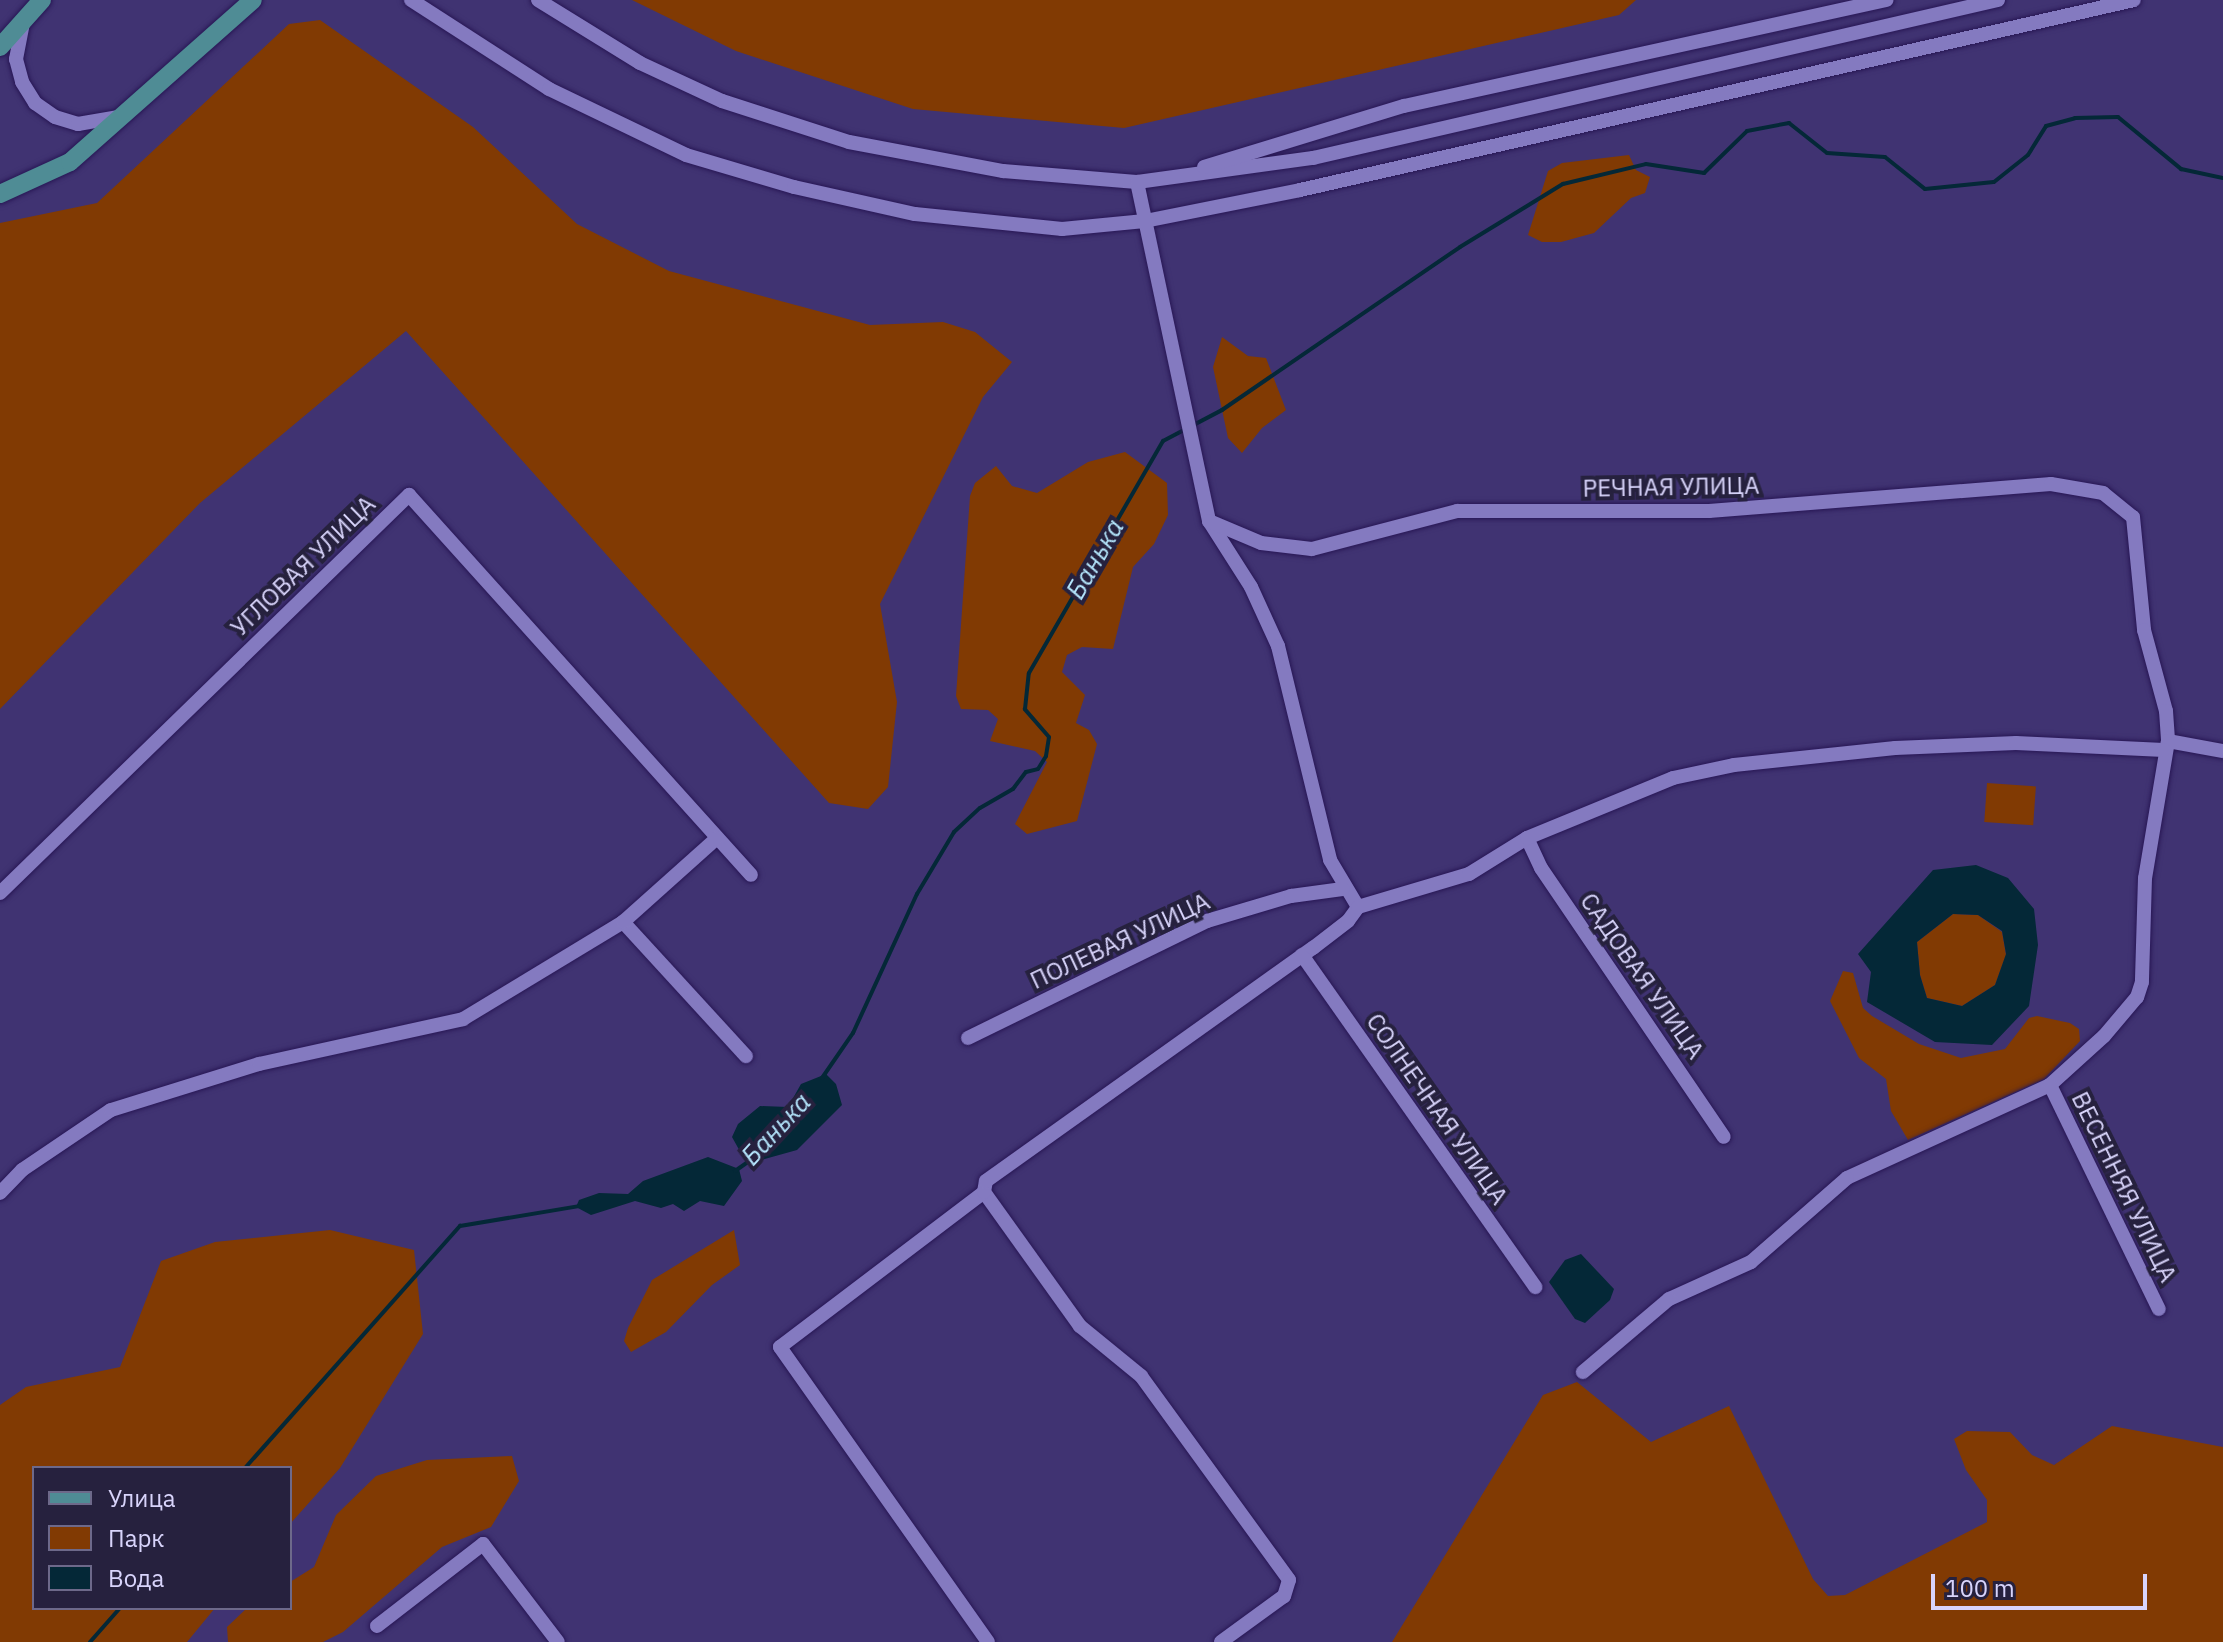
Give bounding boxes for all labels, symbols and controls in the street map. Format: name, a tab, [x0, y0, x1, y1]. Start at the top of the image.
street label: РЕЧНАЯ УЛИЦА	[1582, 471, 1760, 503]
street label: УГЛОВАЯ УЛИЦА	[225, 490, 381, 642]
water label: Банька	[1060, 513, 1130, 605]
street label: ПОЛЕВАЯ УЛИЦА	[1026, 887, 1214, 995]
street label: САДОВАЯ УЛИЦА	[1574, 888, 1710, 1064]
street label: СОЛНЕЧНАЯ УЛИЦА	[1360, 1008, 1514, 1210]
water label: Банька	[735, 1087, 817, 1171]
street label: ВЕСЕННЯЯ УЛИЦА	[2065, 1087, 2183, 1287]
legend	[32, 1466, 292, 1610]
text: Улица	[108, 1482, 176, 1514]
text: Парк	[108, 1522, 165, 1554]
scale bar	[1935, 1558, 2151, 1608]
text: Вода	[108, 1562, 164, 1594]
text: 100 m	[1945, 1572, 2015, 1604]

